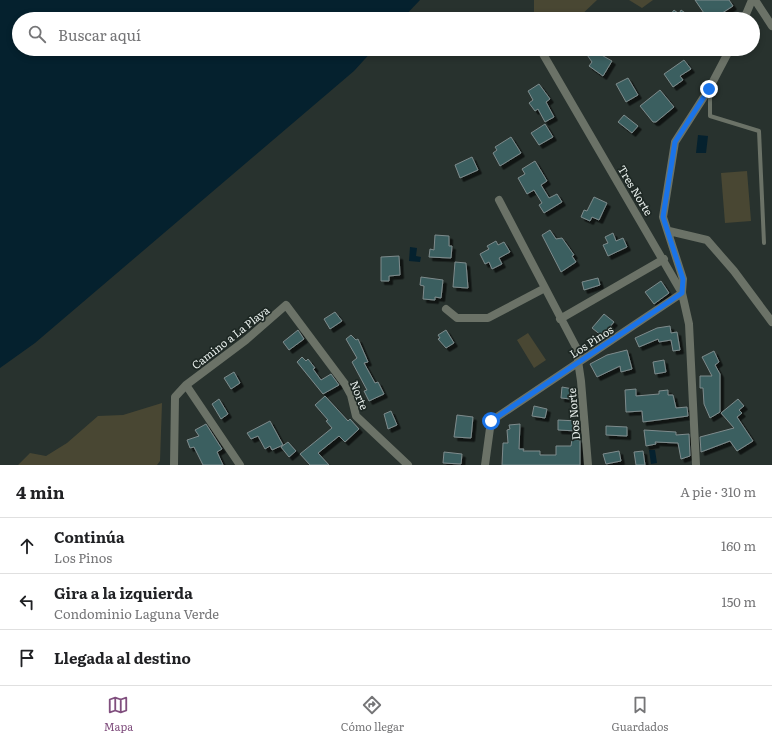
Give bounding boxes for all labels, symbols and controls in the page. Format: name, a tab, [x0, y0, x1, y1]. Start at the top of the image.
search box	[12, 12, 760, 56]
icon: search	[26, 23, 48, 45]
text: Buscar aquí	[58, 23, 141, 46]
route end	[700, 80, 718, 98]
street label: Tres Norte	[615, 162, 657, 218]
street label: Camino a La Playa	[188, 302, 272, 372]
street label: Los Pinos	[566, 321, 616, 361]
street label: Norte	[347, 378, 373, 412]
street label: Dos Norte	[563, 387, 583, 441]
route start	[482, 412, 500, 430]
text: 4 min	[16, 479, 65, 504]
text: A pie · 310 m	[680, 482, 756, 501]
text: Continúa	[54, 525, 125, 548]
icon: ahead	[16, 535, 38, 557]
text: 160 m	[721, 536, 756, 555]
text: Los Pinos	[54, 548, 112, 567]
text: Gira a la izquierda	[54, 581, 193, 604]
icon: left	[16, 591, 38, 613]
text: 150 m	[721, 592, 756, 611]
text: Condominio Laguna Verde	[54, 604, 219, 623]
text: Llegada al destino	[54, 646, 191, 669]
icon: arrive	[16, 647, 38, 669]
tab: Mapa	[104, 694, 133, 734]
tab: Cómo llegar	[341, 694, 404, 734]
tab: Guardados	[612, 694, 668, 734]

